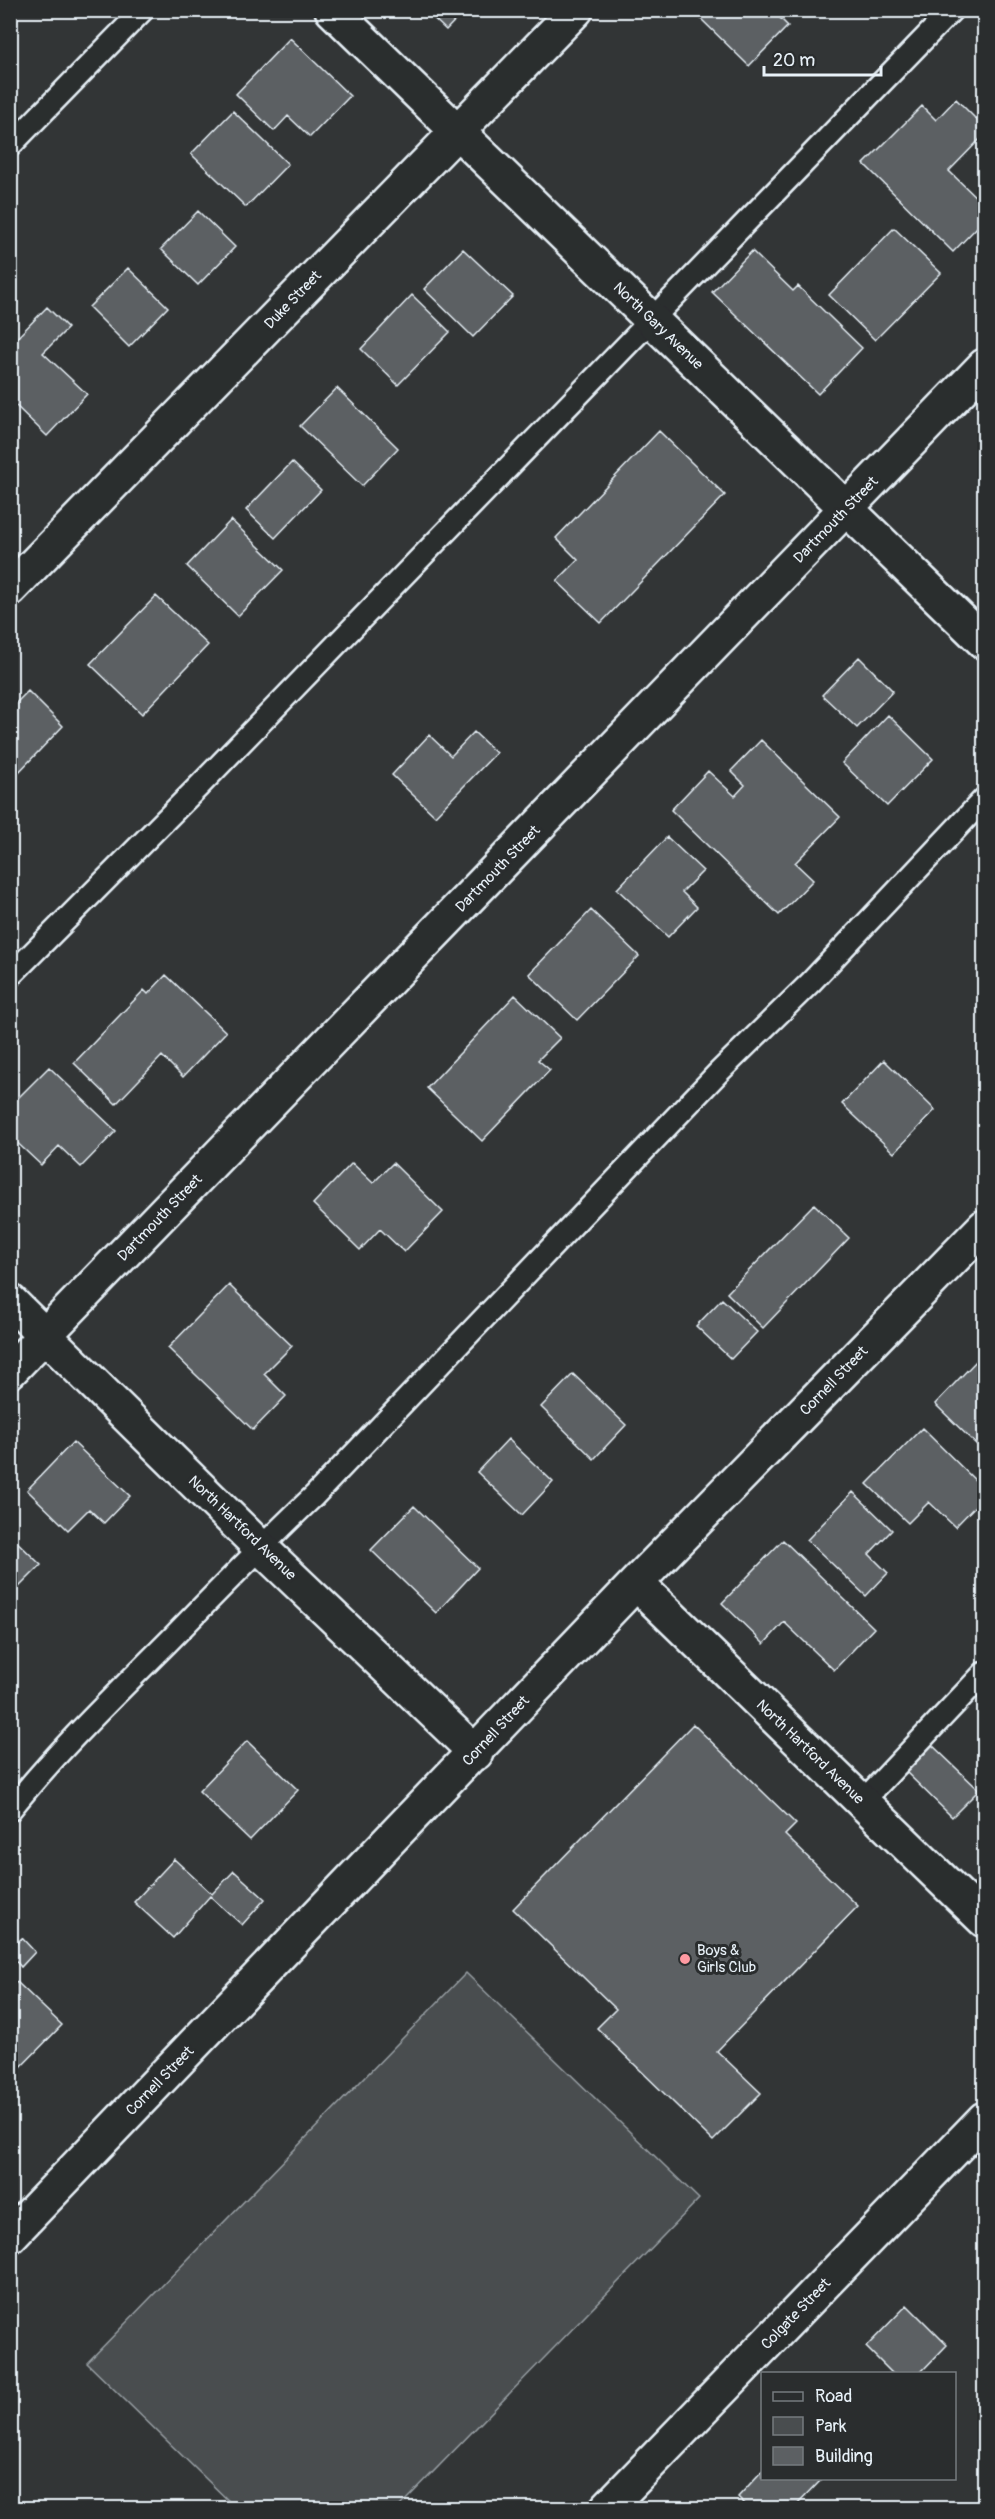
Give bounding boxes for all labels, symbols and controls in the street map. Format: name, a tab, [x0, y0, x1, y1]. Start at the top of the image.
scale bar	[764, 39, 881, 77]
text: 20 m	[773, 49, 815, 72]
street label: Duke Street	[260, 266, 326, 333]
street label: North Gary Avenue	[609, 278, 707, 374]
street label: Dartmouth Street	[790, 472, 883, 568]
street label: Dartmouth Street	[452, 821, 545, 917]
street label: Dartmouth Street	[114, 1170, 207, 1266]
street label: Cornell Street	[796, 1341, 873, 1420]
street label: North Hartford Avenue	[184, 1472, 300, 1585]
street label: Cornell Street	[458, 1691, 534, 1770]
street label: North Hartford Avenue	[752, 1696, 868, 1809]
place label: Boys & Girls Club	[697, 1941, 756, 1977]
marker: Boys & Girls Club	[678, 1952, 692, 1966]
street label: Cornell Street	[122, 2041, 199, 2120]
street label: Colgate Street	[757, 2274, 836, 2354]
legend	[761, 2372, 956, 2480]
text: Road	[815, 2385, 852, 2408]
text: Park	[815, 2415, 847, 2438]
text: Building	[815, 2445, 873, 2468]

